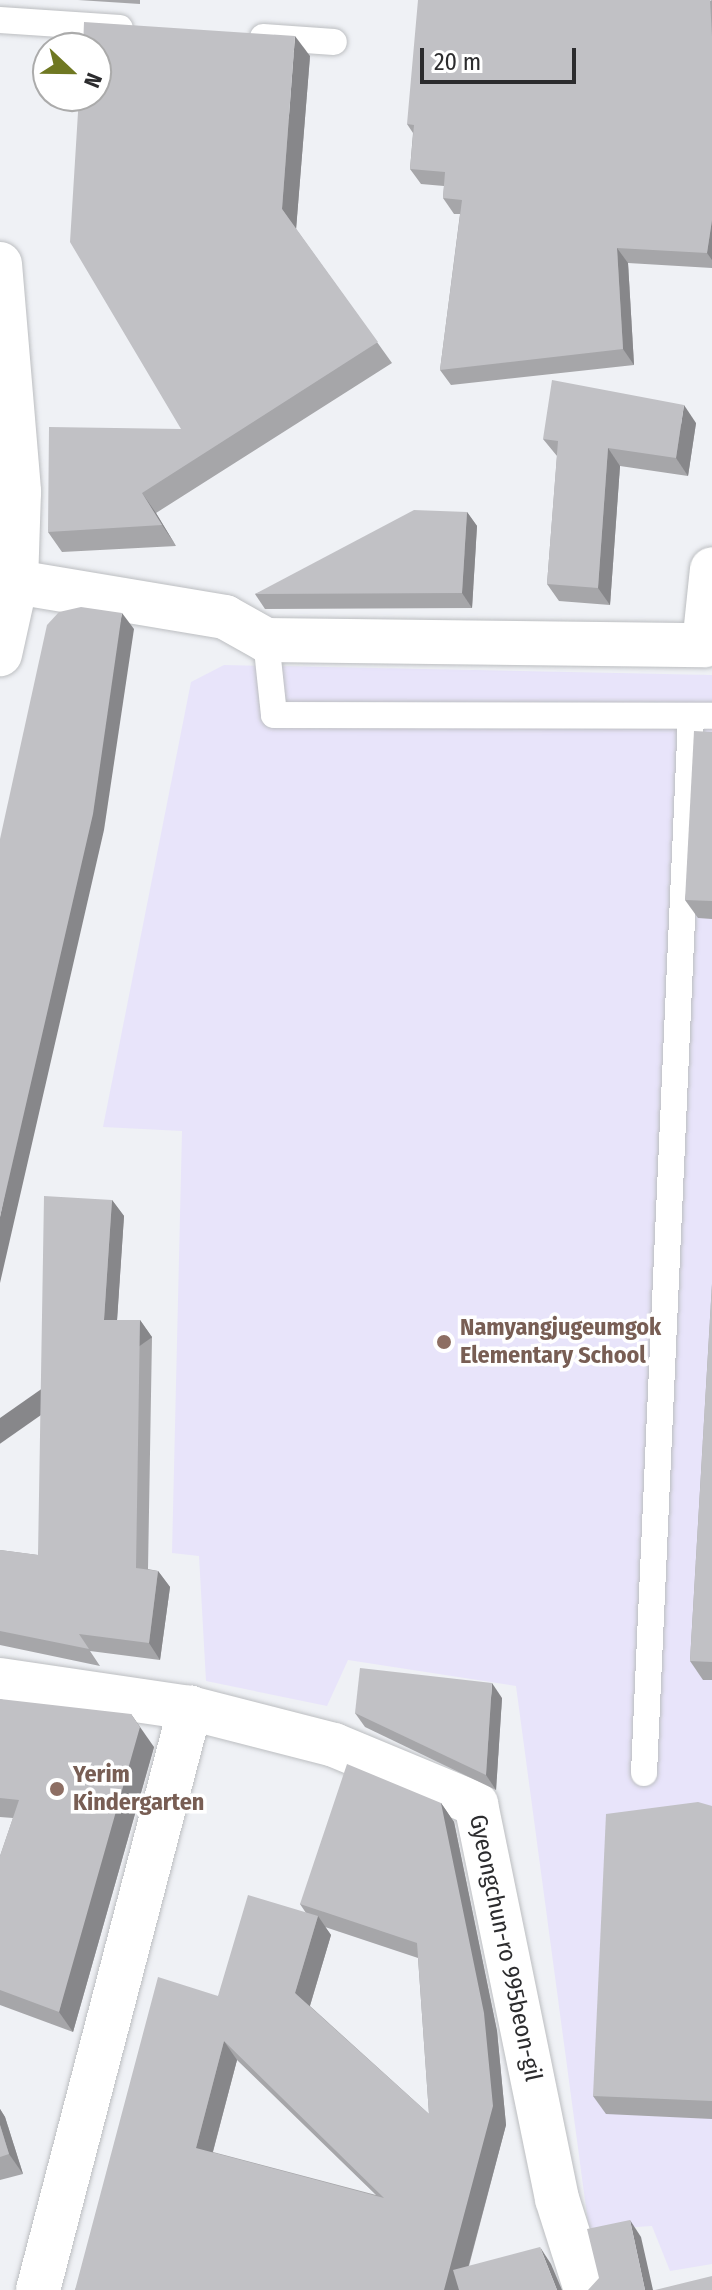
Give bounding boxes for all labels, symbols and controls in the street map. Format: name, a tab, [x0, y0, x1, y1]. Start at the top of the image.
north arrow	[32, 32, 112, 112]
scale bar	[424, 32, 580, 82]
text: 20 m	[434, 48, 481, 76]
text: N	[78, 69, 108, 92]
place label: Namyangjugeumgok Elementary School	[460, 1314, 661, 1370]
marker: Namyangjugeumgok Elementary School	[435, 1333, 453, 1351]
place label: Yerim Kindergarten	[73, 1761, 204, 1817]
marker: Yerim Kindergarten	[48, 1780, 66, 1798]
street label: Gyeongchun-ro 995beon-gil	[463, 1812, 547, 2084]

